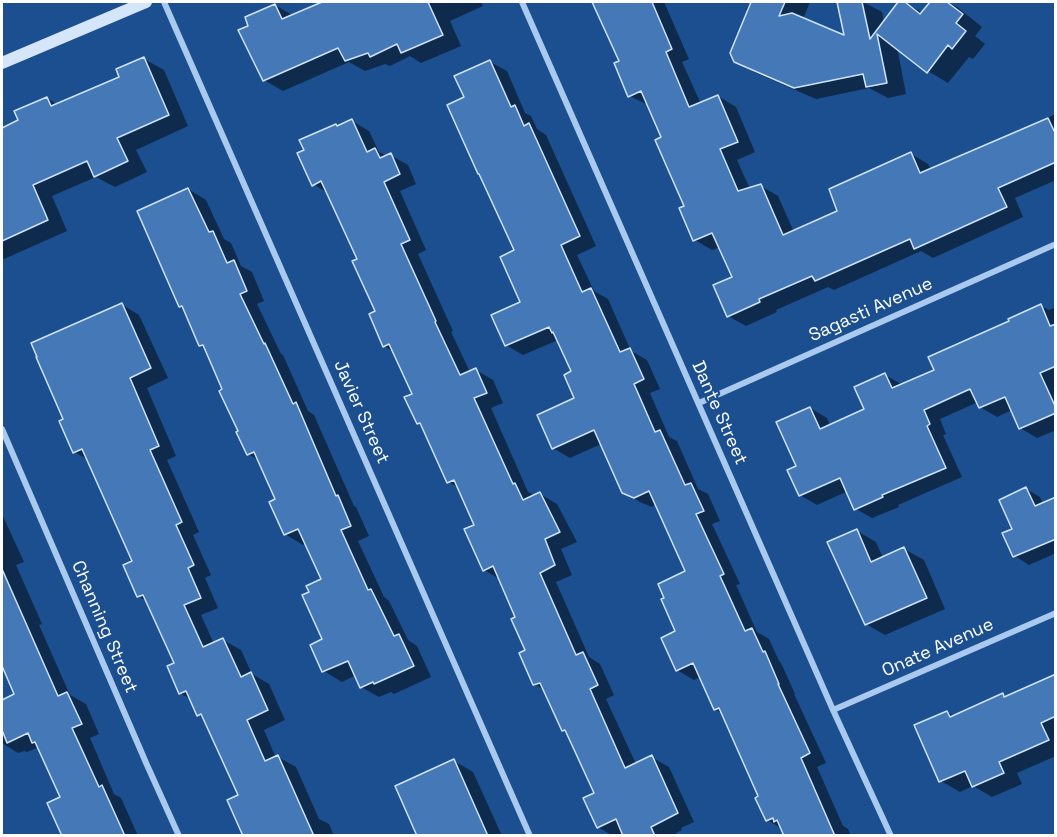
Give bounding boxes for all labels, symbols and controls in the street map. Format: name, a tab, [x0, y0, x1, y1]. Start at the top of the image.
street label: Sagasti Avenue	[806, 273, 936, 347]
street label: Javier Street	[328, 357, 394, 467]
street label: Dante Street	[686, 358, 752, 468]
street label: Channing Street	[66, 558, 142, 696]
street label: Onate Avenue	[879, 614, 997, 682]

